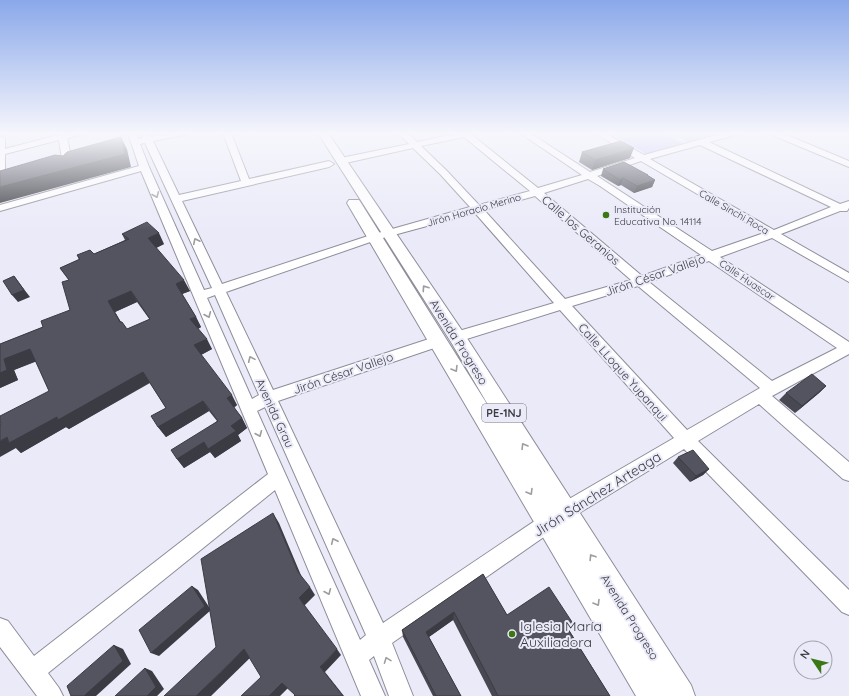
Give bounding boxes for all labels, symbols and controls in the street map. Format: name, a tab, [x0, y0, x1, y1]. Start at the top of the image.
street label: Calle Sinchi Roca	[697, 187, 771, 237]
street label: Jirón Horacio Merino	[426, 190, 522, 230]
one-way arrow	[151, 191, 159, 199]
street label: Calle los Geranios	[539, 192, 623, 268]
place label: Institución Educativa No. 14114	[614, 203, 702, 228]
marker: Institución Educativa No. 14114	[601, 210, 611, 220]
one-way arrow	[193, 238, 201, 245]
street label: Jirón César Vallejo	[603, 251, 707, 299]
street label: Calle Huascar	[717, 257, 777, 303]
one-way arrow	[423, 286, 430, 293]
street label: Avenida Progreso	[427, 296, 491, 388]
one-way arrow	[203, 310, 211, 318]
street label: Calle LLoque Yupanqui	[575, 320, 671, 424]
street label: Jirón César Vallejo	[291, 349, 395, 397]
one-way arrow	[247, 356, 255, 363]
one-way arrow	[451, 365, 458, 372]
street label: Avenida Grau	[252, 376, 298, 450]
road number: PE-1NJ	[482, 404, 526, 422]
one-way arrow	[255, 430, 263, 437]
one-way arrow	[521, 443, 528, 450]
street label: Jirón Sánchez Arteaga	[530, 447, 664, 541]
one-way arrow	[526, 488, 533, 495]
one-way arrow	[331, 537, 339, 545]
one-way arrow	[590, 554, 597, 561]
street label: Avenida Progreso	[598, 571, 662, 663]
one-way arrow	[323, 588, 331, 595]
one-way arrow	[593, 599, 600, 606]
place label: Iglesia María Auxiliadora	[520, 617, 602, 651]
marker: Iglesia María Auxiliadora	[507, 629, 517, 639]
north arrow	[793, 640, 833, 680]
text: N	[797, 647, 813, 662]
one-way arrow	[383, 656, 391, 663]

